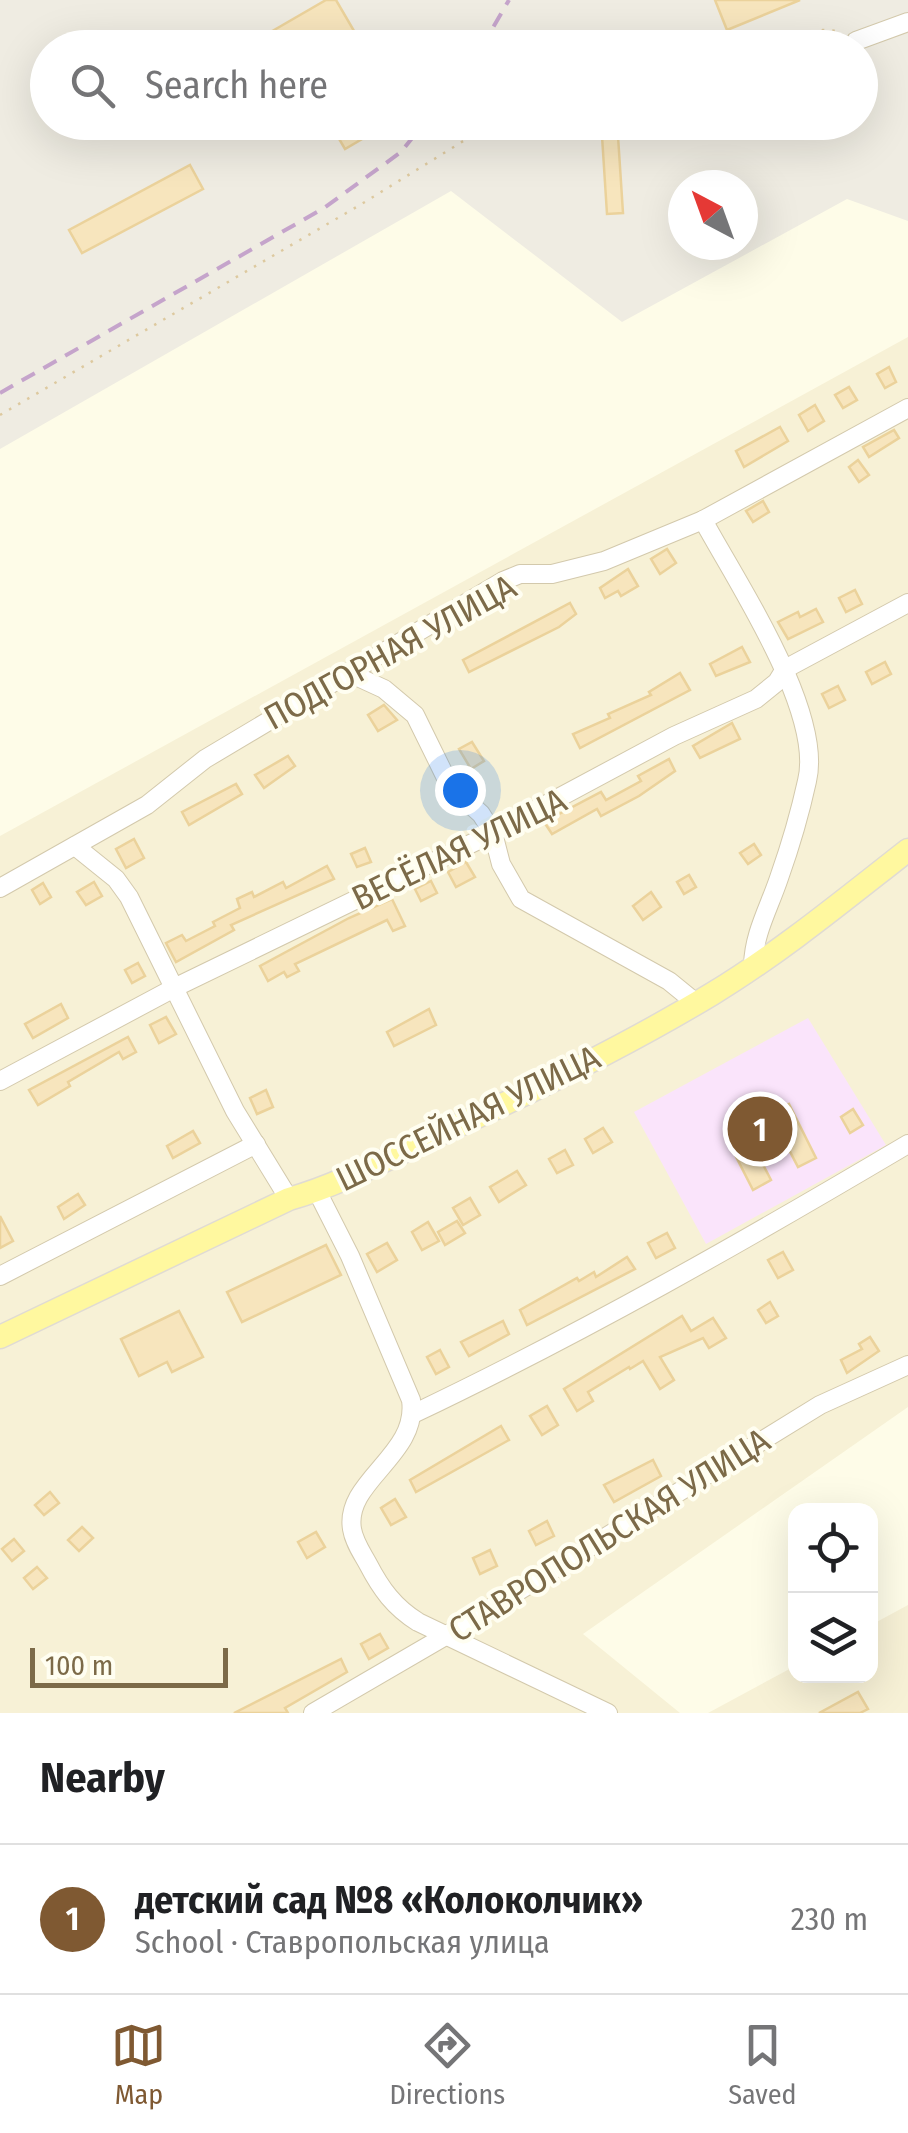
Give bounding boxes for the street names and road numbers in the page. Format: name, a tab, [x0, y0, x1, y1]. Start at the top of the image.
street label: ПОДГОРНАЯ УЛИЦА	[257, 565, 524, 739]
street label: ВЕСЁЛАЯ УЛИЦА	[345, 779, 574, 919]
street label: ШОССЕЙНАЯ УЛИЦА	[329, 1036, 607, 1200]
street label: СТАВРОПОЛЬСКАЯ УЛИЦА	[441, 1419, 778, 1651]

